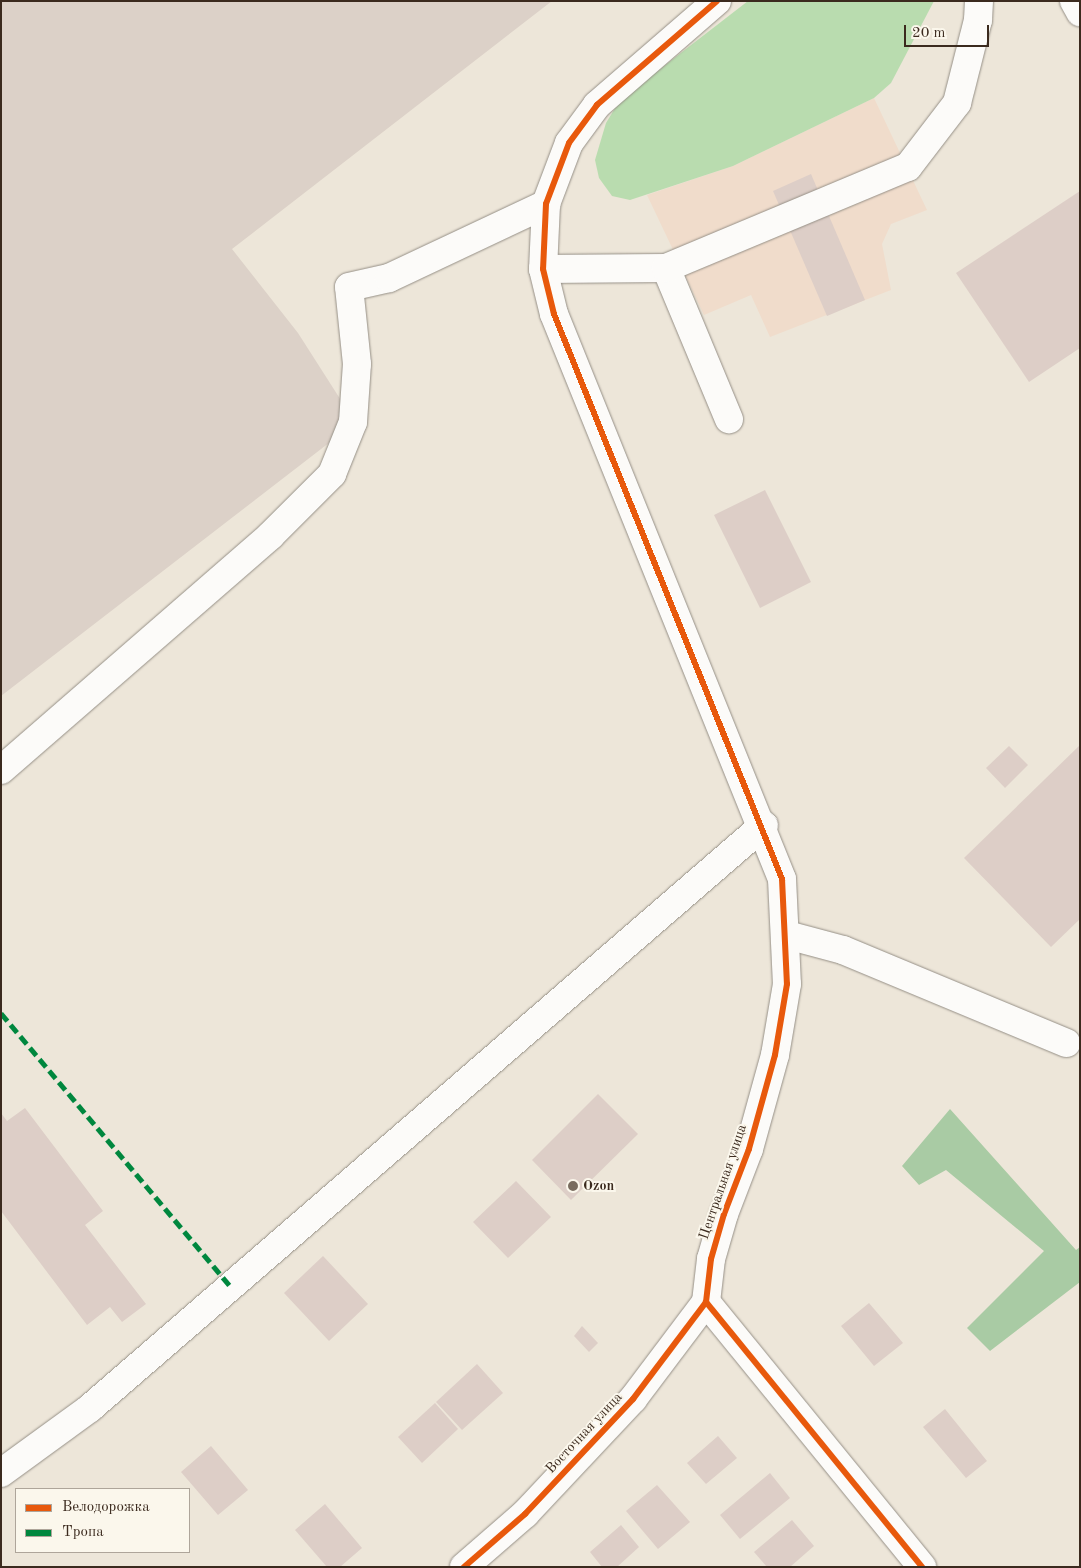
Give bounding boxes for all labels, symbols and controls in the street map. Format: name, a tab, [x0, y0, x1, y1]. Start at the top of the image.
scale bar	[906, 15, 991, 47]
text: 20 m	[912, 26, 946, 41]
street label: Центральная улица	[695, 1122, 751, 1242]
place label: Ozon	[583, 1178, 614, 1194]
marker: Ozon	[567, 1180, 579, 1192]
street label: Восточная улица	[542, 1389, 626, 1477]
legend	[15, 1488, 190, 1553]
text: Велодорожка	[62, 1500, 150, 1515]
text: Тропа	[62, 1525, 104, 1540]

